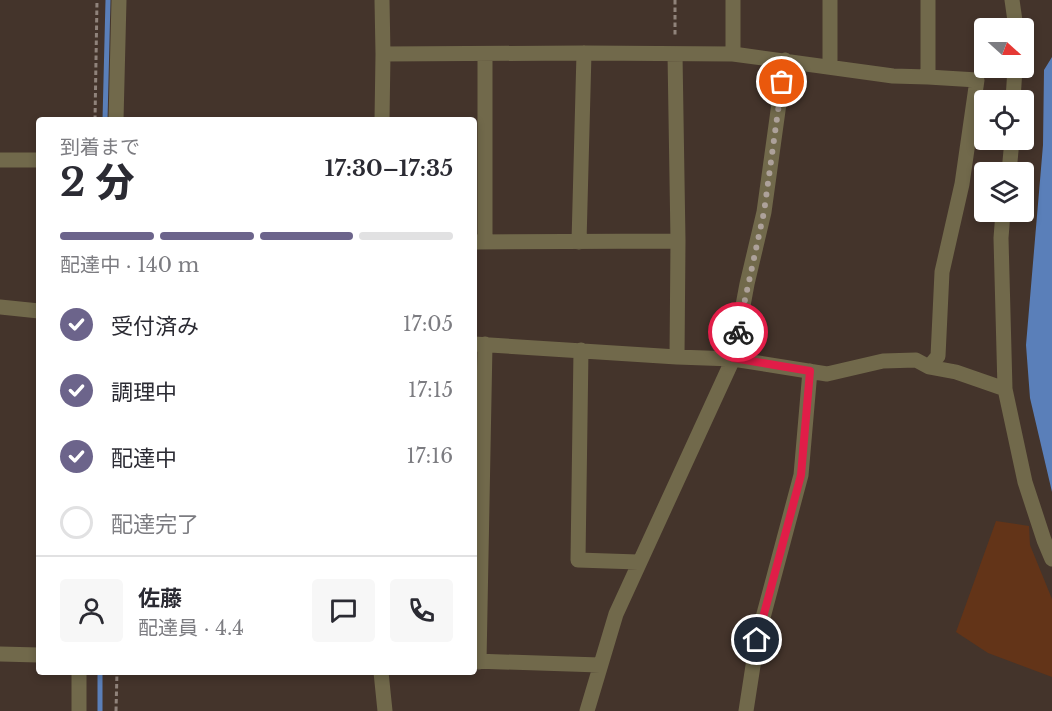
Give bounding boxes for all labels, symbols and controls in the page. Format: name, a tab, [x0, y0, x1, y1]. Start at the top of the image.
north arrow	[974, 18, 1034, 78]
map controls	[974, 18, 1034, 222]
pin	[756, 56, 807, 107]
icon: bag	[765, 65, 798, 98]
button: locate	[974, 90, 1034, 150]
text: 到着まで	[60, 135, 140, 159]
text: 17:30–17:35	[325, 155, 453, 182]
text: 2 分	[60, 158, 135, 207]
button: layers	[974, 162, 1034, 222]
text: 配達中 · 140 m	[60, 253, 199, 277]
courier	[708, 302, 768, 362]
icon: check	[60, 308, 93, 341]
text: 17:05	[403, 312, 453, 336]
text: 受付済み	[111, 313, 199, 340]
icon: bike	[722, 316, 755, 349]
icon: check	[60, 374, 93, 407]
text: 17:15	[408, 378, 453, 402]
text: 調理中	[111, 379, 177, 406]
icon: check	[60, 440, 93, 473]
text: 17:16	[407, 444, 453, 468]
text: 配達中	[111, 445, 177, 472]
text: 配達完了	[111, 511, 199, 538]
button: person	[60, 579, 123, 642]
button: chat	[312, 579, 375, 642]
button: phone	[390, 579, 453, 642]
text: 佐藤	[138, 585, 182, 612]
pin	[731, 614, 782, 665]
text: 配達員 · 4.4	[138, 616, 244, 640]
icon: home	[740, 623, 773, 656]

